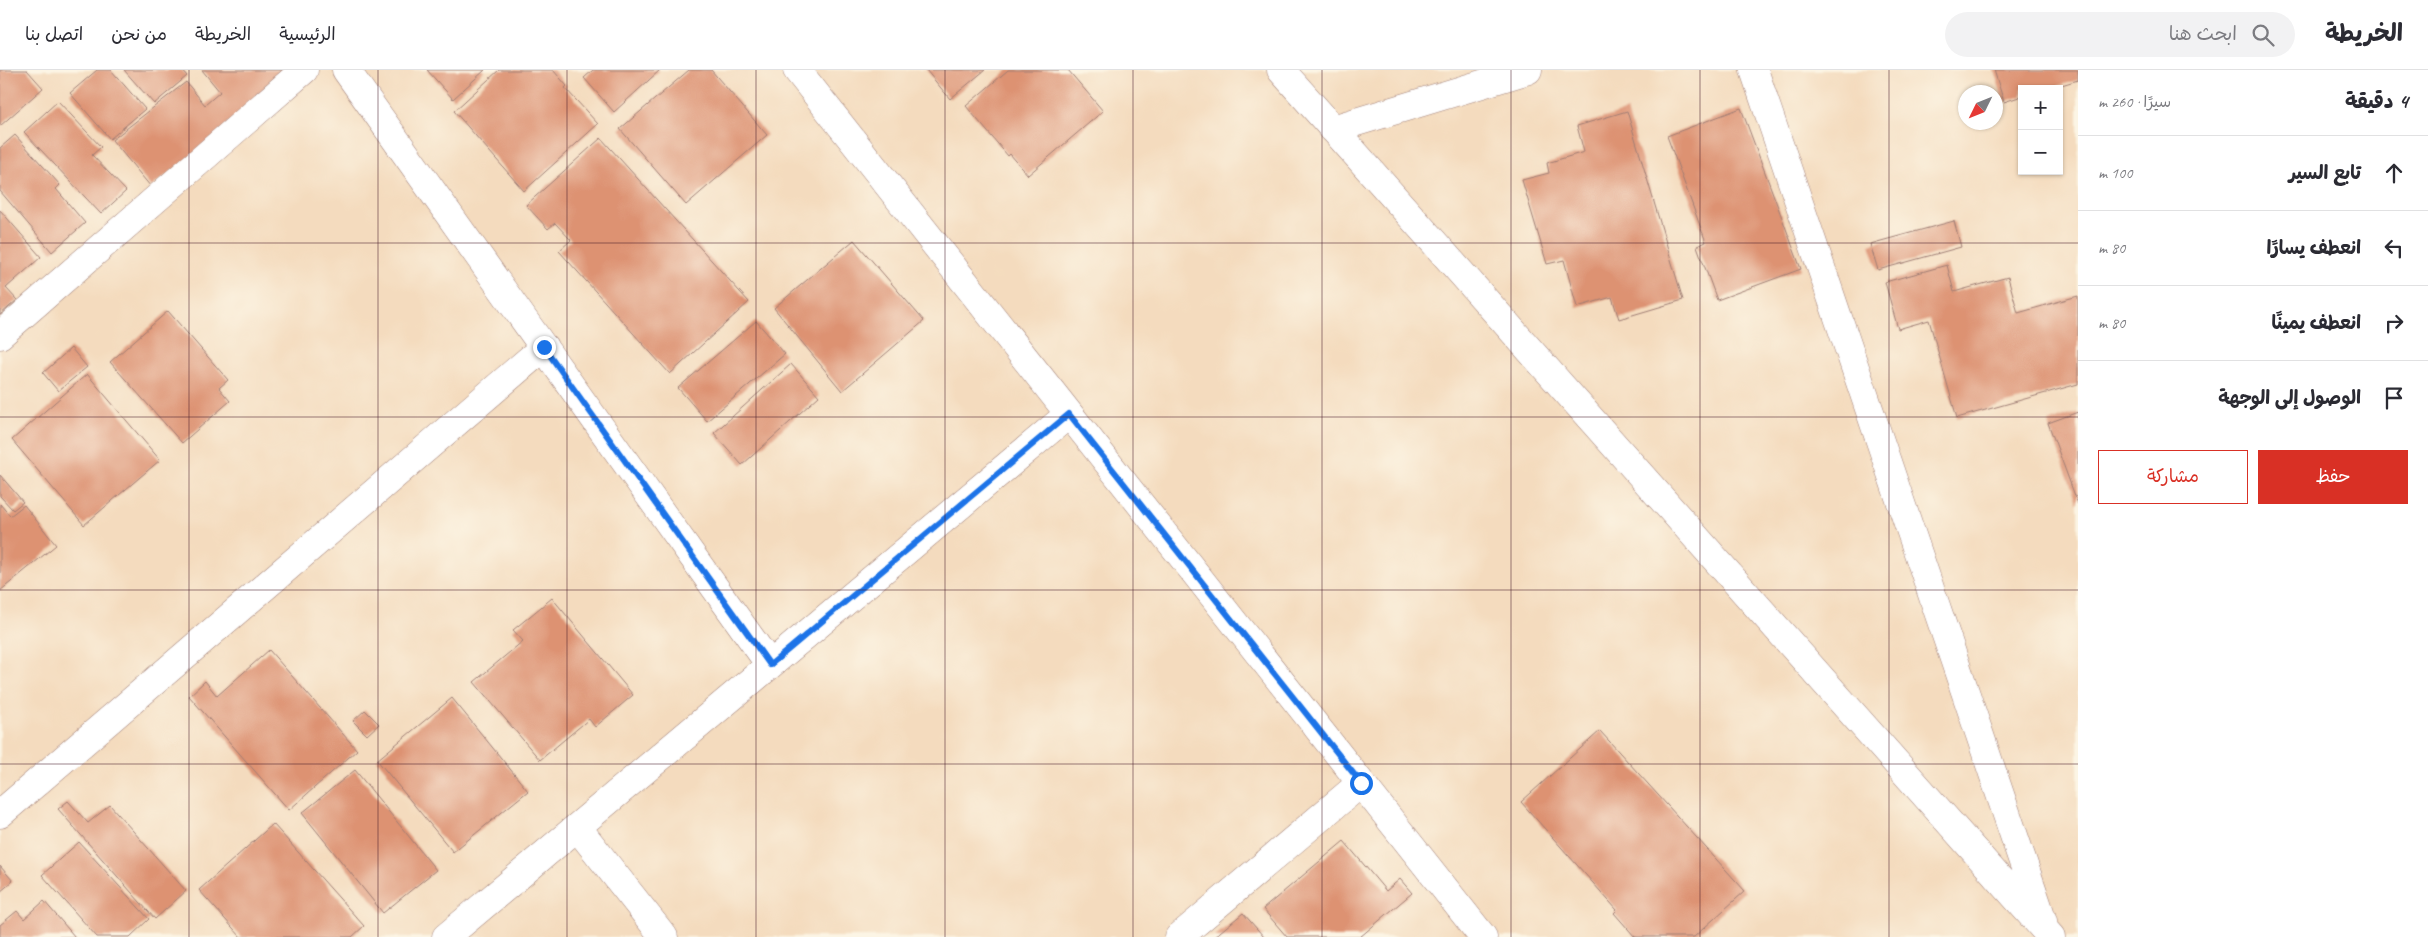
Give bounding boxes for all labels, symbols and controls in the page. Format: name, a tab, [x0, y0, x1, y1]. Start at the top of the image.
search box	[1945, 12, 2295, 57]
text: الخريطة	[2325, 18, 2403, 48]
icon: search	[2249, 21, 2277, 49]
text: ابحث هنا	[2169, 22, 2237, 46]
text: اتصل بنا	[25, 23, 83, 45]
text: من نحن	[111, 23, 167, 45]
text: الخريطة	[195, 23, 251, 45]
text: الرئيسية	[279, 23, 336, 45]
north arrow	[1958, 85, 2003, 130]
map controls	[2018, 85, 2063, 175]
button: +	[2018, 85, 2063, 130]
text: 4 دقيقة	[2345, 88, 2408, 114]
text: سيرًا · 260 m	[2098, 92, 2171, 112]
button: −	[2018, 130, 2063, 175]
icon: ahead	[2380, 159, 2408, 187]
text: تابع السير	[2289, 161, 2361, 185]
text: 100 m	[2098, 163, 2132, 183]
icon: left	[2380, 234, 2408, 262]
text: انعطف يسارًا	[2267, 236, 2361, 260]
text: 80 m	[2098, 238, 2125, 258]
icon: right	[2380, 309, 2408, 337]
text: انعطف يمينًا	[2272, 311, 2361, 335]
text: 80 m	[2098, 313, 2125, 333]
route end	[533, 336, 556, 359]
icon: arrive	[2380, 384, 2408, 412]
text: الوصول إلى الوجهة	[2218, 386, 2361, 410]
button: مشاركة	[2098, 450, 2248, 504]
button: حفظ	[2258, 450, 2408, 504]
route start	[1350, 772, 1373, 795]

